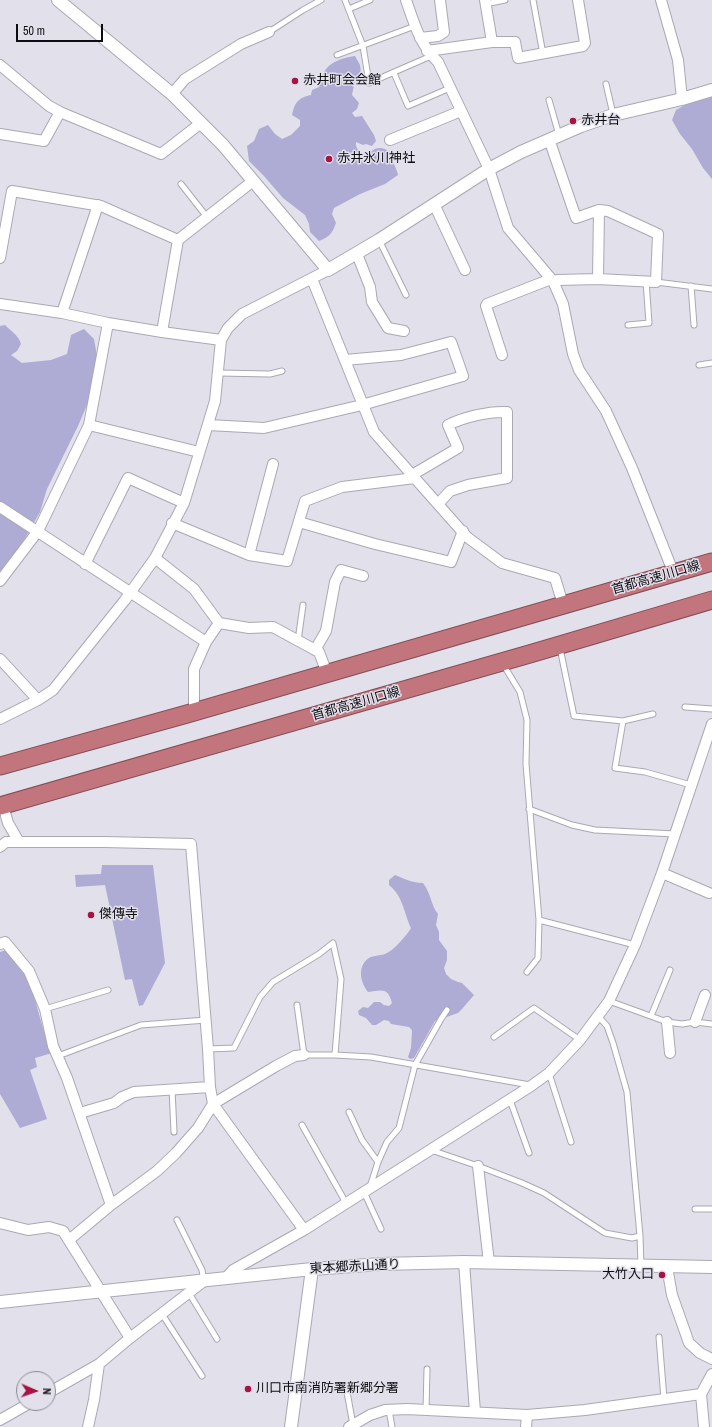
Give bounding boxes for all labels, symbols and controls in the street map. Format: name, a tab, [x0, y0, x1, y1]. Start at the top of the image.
scale bar	[18, 16, 105, 42]
text: 50 m	[23, 23, 45, 39]
place label: 赤井町会会館	[303, 73, 381, 89]
marker: 赤井町会会館	[290, 76, 300, 86]
place label: 赤井台	[581, 113, 620, 129]
marker: 赤井台	[568, 116, 578, 126]
place label: 赤井氷川神社	[337, 151, 415, 167]
marker: 赤井氷川神社	[324, 154, 334, 164]
street label: 首都高速川口線	[610, 558, 702, 598]
street label: 首都高速川口線	[310, 684, 402, 724]
place label: 傑傳寺	[99, 907, 138, 923]
marker: 傑傳寺	[86, 910, 96, 920]
street label: 東本郷赤山通り	[309, 1257, 401, 1277]
place label: 大竹入口	[602, 1267, 654, 1283]
marker: 大竹入口	[657, 1270, 667, 1280]
north arrow	[16, 1371, 56, 1411]
place label: 川口市南消防署新郷分署	[256, 1381, 399, 1397]
marker: 川口市南消防署新郷分署	[243, 1384, 253, 1394]
text: N	[40, 1388, 54, 1395]

